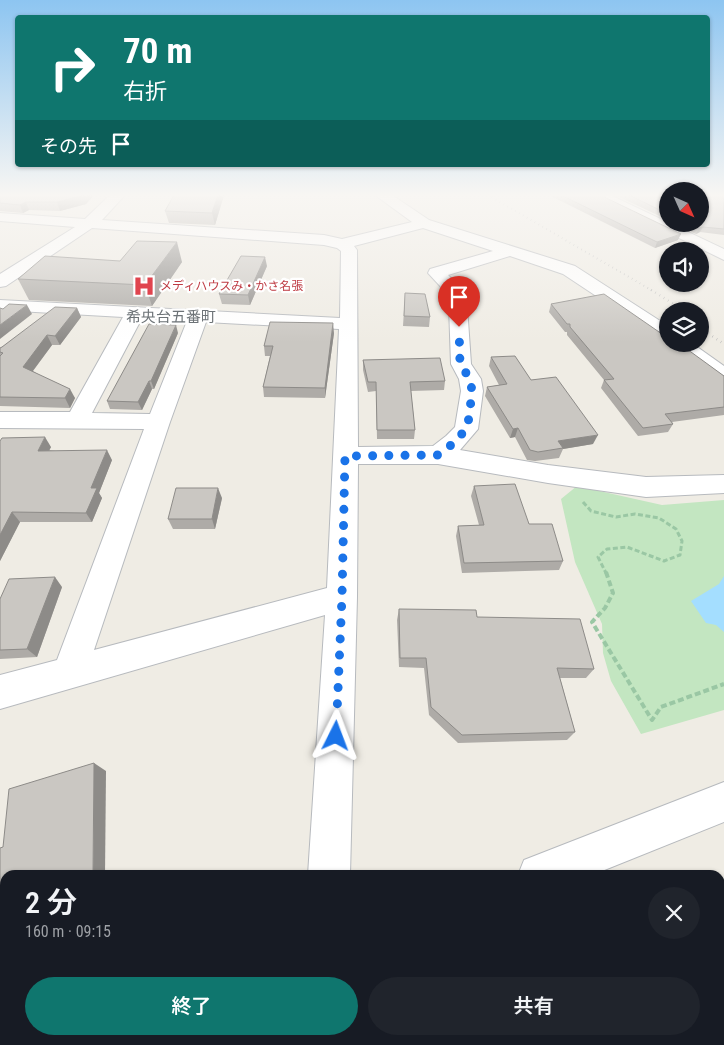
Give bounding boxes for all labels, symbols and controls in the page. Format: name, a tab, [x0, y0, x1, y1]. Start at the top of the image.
text: 70 m	[123, 31, 192, 72]
icon: right	[40, 35, 105, 100]
text: 右折	[123, 79, 167, 104]
icon: arrive	[107, 130, 135, 158]
text: その先	[40, 135, 97, 158]
north arrow	[659, 182, 709, 232]
map controls	[659, 182, 709, 352]
button: sound	[659, 242, 709, 292]
hospital icon: メディハウスみ・かさ名張	[131, 273, 157, 299]
pin	[438, 276, 480, 327]
place label: メディハウスみ・かさ名張	[160, 279, 303, 293]
icon: arrive	[445, 283, 473, 311]
button: layers	[659, 302, 709, 352]
district label: 希央台五番町	[126, 308, 216, 326]
position arrow	[309, 709, 361, 761]
text: 2 分	[25, 885, 77, 920]
button: close	[648, 887, 700, 939]
text: 160 m · 09:15	[25, 922, 111, 941]
button: 終了	[25, 977, 358, 1035]
button: 共有	[368, 977, 700, 1035]

